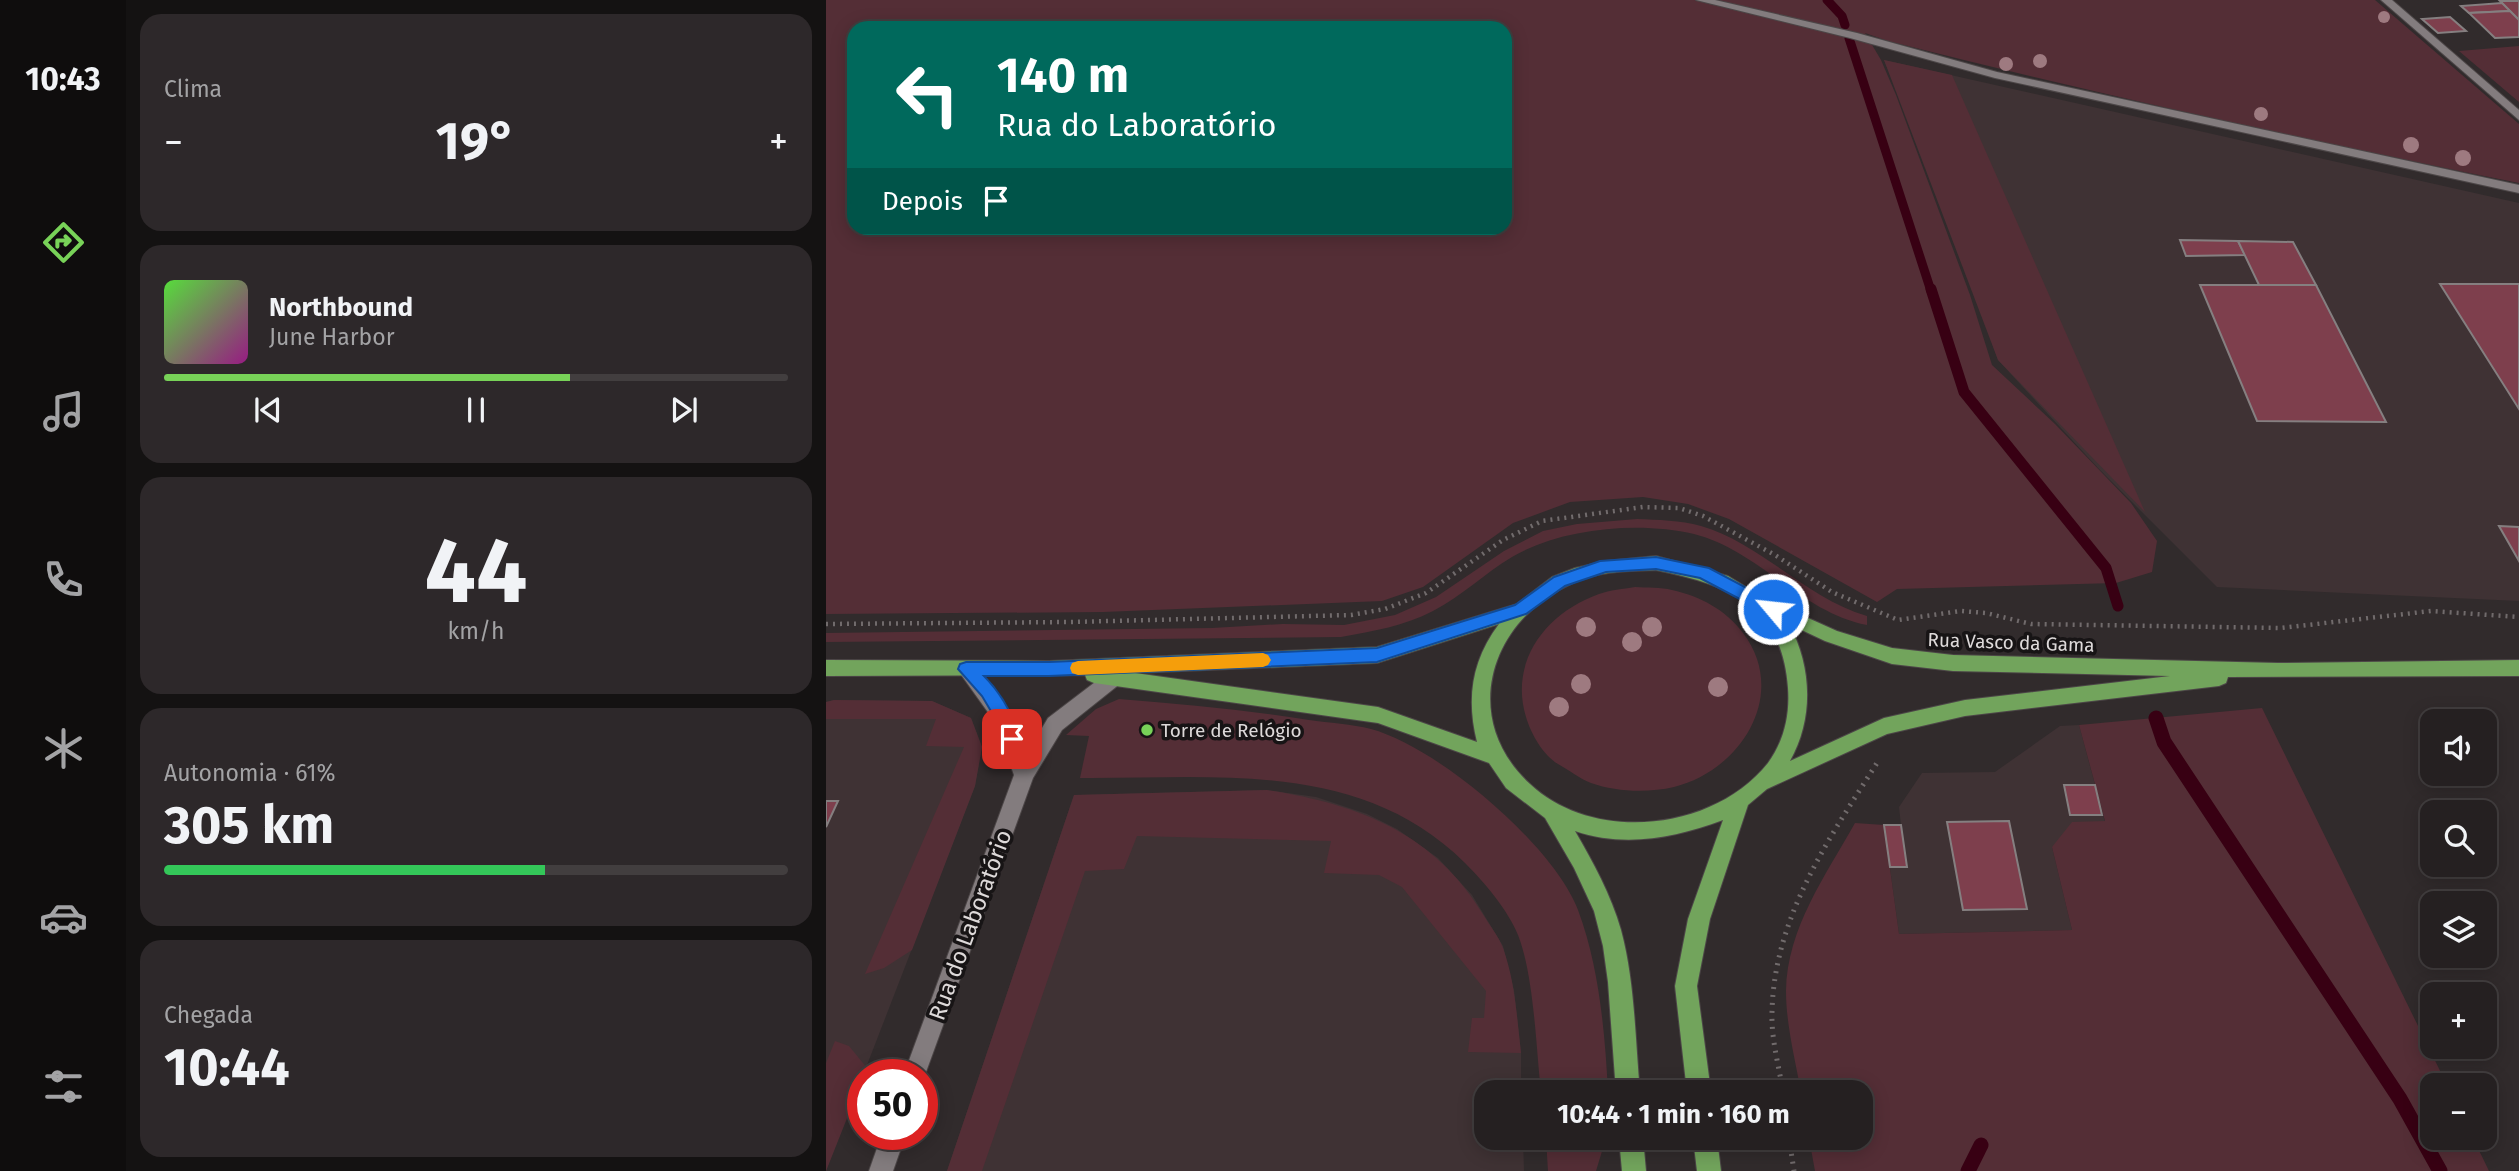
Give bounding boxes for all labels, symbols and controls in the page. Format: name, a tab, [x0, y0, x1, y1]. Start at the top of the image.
text: 140 m	[997, 46, 1129, 105]
icon: left	[882, 49, 973, 140]
text: 10:43	[25, 60, 101, 98]
text: Clima	[164, 75, 222, 103]
text: Rua do Laboratório	[997, 106, 1276, 144]
text: 19°	[436, 110, 516, 173]
text: −	[164, 119, 183, 165]
text: +	[769, 119, 788, 165]
icon: arrive	[977, 182, 1015, 220]
text: Depois	[882, 186, 963, 217]
icon: directions	[39, 218, 88, 267]
text: Northbound	[269, 292, 413, 323]
text: June Harbor	[269, 323, 395, 351]
icon: music	[39, 387, 88, 436]
icon: previous	[249, 391, 287, 429]
icon: pause	[457, 391, 495, 429]
icon: next	[665, 391, 703, 429]
text: 44	[425, 517, 527, 626]
icon: phone	[39, 555, 88, 604]
position arrow	[1736, 572, 1810, 646]
text: km/h	[448, 617, 504, 645]
street label: Rua Vasco da Gama	[1927, 628, 2095, 657]
pin	[982, 709, 1042, 769]
map controls	[2420, 709, 2497, 1150]
button: sound	[2420, 709, 2497, 786]
place label: Torre de Relógio	[1161, 719, 1302, 742]
icon: arrive	[993, 720, 1031, 758]
marker: Torre de Relógio	[1139, 722, 1155, 738]
icon: climate	[39, 724, 88, 773]
text: Autonomia · 61%	[164, 759, 335, 787]
text: 305 km	[164, 794, 334, 857]
button: search	[2420, 800, 2497, 877]
street label: Rua do Laboratório	[923, 826, 1017, 1024]
button: layers	[2420, 891, 2497, 968]
icon: car	[39, 893, 88, 942]
button: +	[2420, 982, 2497, 1059]
text: Chegada	[164, 1001, 253, 1029]
text: 10:44	[164, 1036, 290, 1099]
speed limit sign: 50	[847, 1059, 938, 1150]
icon: filters	[39, 1062, 88, 1111]
button: −	[2420, 1073, 2497, 1150]
text: 10:44 · 1 min · 160 m	[1557, 1099, 1790, 1130]

